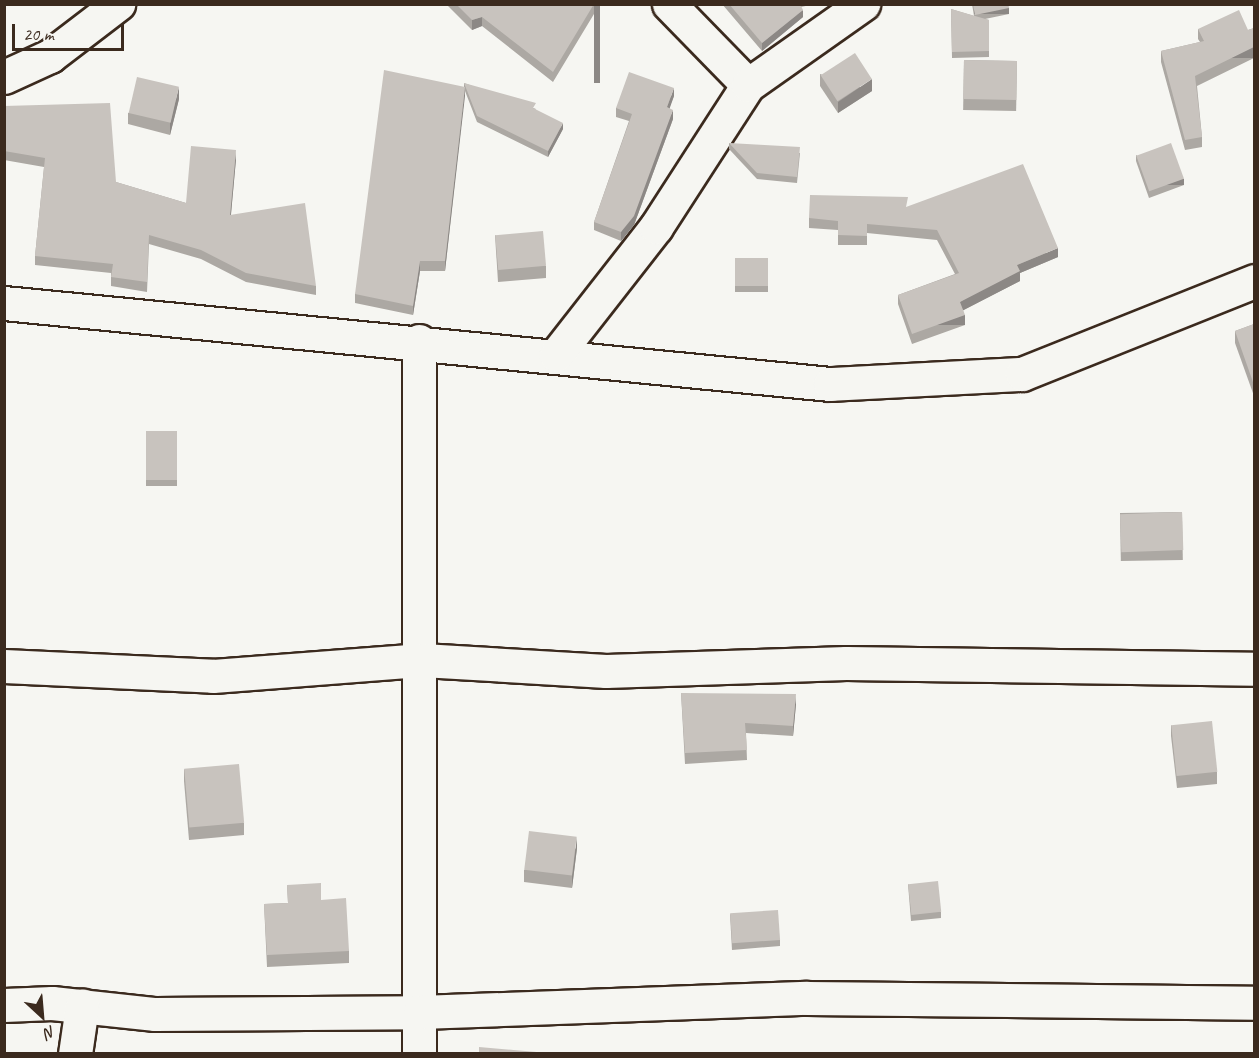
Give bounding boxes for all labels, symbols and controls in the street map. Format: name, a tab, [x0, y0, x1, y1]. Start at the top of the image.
scale bar	[15, 12, 128, 50]
text: 20 m	[23, 23, 54, 45]
north arrow	[12, 986, 72, 1046]
text: N	[41, 1021, 59, 1043]

